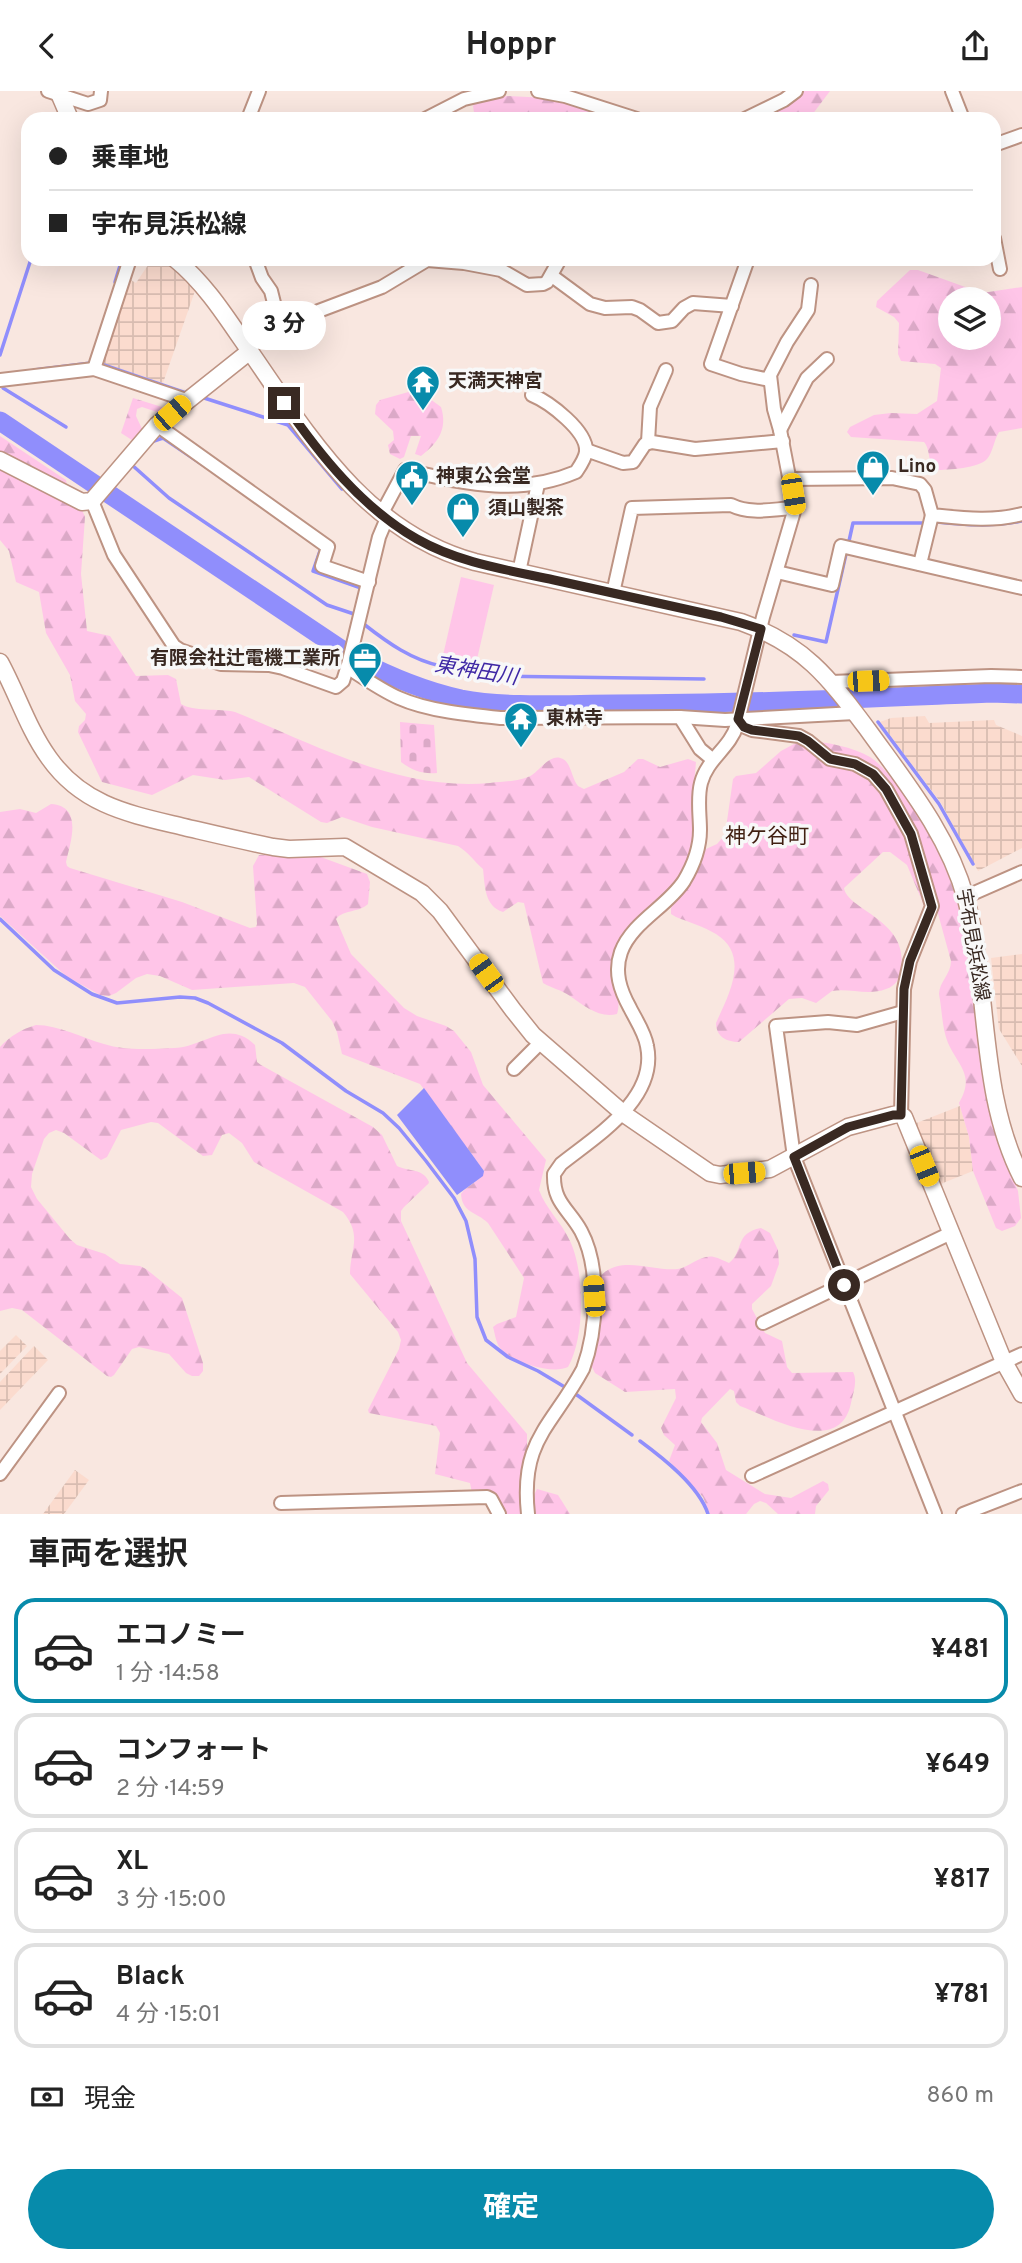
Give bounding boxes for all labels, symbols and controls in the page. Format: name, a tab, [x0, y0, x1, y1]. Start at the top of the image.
text: Hoppr	[466, 26, 556, 66]
icon: back	[28, 27, 66, 65]
icon: share	[956, 27, 994, 65]
text: 乗車地	[91, 143, 169, 176]
text: 宇布見浜松線	[91, 210, 247, 243]
map controls	[938, 287, 1001, 350]
button: layers	[938, 287, 1001, 350]
callout: 3 分	[242, 301, 326, 351]
text: 3 分	[263, 311, 305, 340]
temple icon: 天満天神宮	[404, 363, 442, 412]
place label: 天満天神宮	[448, 370, 543, 394]
route end	[268, 387, 300, 419]
car	[150, 391, 195, 435]
shop icon: Lino	[854, 448, 892, 497]
place label: Lino	[898, 455, 936, 479]
public building icon: 神東公会堂	[393, 458, 431, 507]
place label: 神東公会堂	[436, 465, 531, 489]
car	[780, 472, 807, 516]
shop icon: 須山製茶	[444, 490, 482, 539]
place label: 須山製茶	[488, 497, 564, 521]
office icon: 有限会社辻電機工業所	[346, 640, 384, 689]
place label: 有限会社辻電機工業所	[150, 647, 340, 671]
water label: 東神田川	[432, 652, 522, 692]
car	[847, 670, 890, 692]
temple icon: 東林寺	[502, 700, 540, 749]
place label: 東林寺	[546, 707, 603, 731]
district label: 神ケ谷町	[725, 824, 809, 851]
street label: 宇布見浜松線	[950, 887, 994, 1003]
car	[466, 950, 507, 996]
car	[907, 1143, 942, 1189]
car	[723, 1161, 766, 1185]
route start	[828, 1269, 860, 1301]
car	[583, 1274, 606, 1318]
text: 車両を選択	[28, 1536, 188, 1576]
icon: car	[32, 1619, 95, 1682]
text: エコノミー	[116, 1620, 246, 1653]
text: ¥481	[931, 1634, 990, 1667]
text: 1 分 · 14:58	[116, 1660, 220, 1689]
icon: car	[32, 1734, 95, 1797]
text: コンフォート	[116, 1735, 271, 1768]
text: ¥649	[926, 1749, 990, 1782]
text: 2 分 · 14:59	[116, 1775, 225, 1804]
text: XL	[116, 1846, 148, 1879]
icon: car	[32, 1849, 95, 1912]
text: ¥817	[934, 1864, 990, 1897]
text: 3 分 · 15:00	[116, 1886, 226, 1915]
text: Black	[116, 1961, 185, 1994]
icon: car	[32, 1964, 95, 2027]
text: ¥781	[934, 1979, 990, 2012]
text: 4 分 · 15:01	[116, 2001, 221, 2030]
icon: cash	[28, 2078, 66, 2116]
text: 860 m	[927, 2082, 994, 2111]
text: 現金	[84, 2084, 136, 2117]
button: 確定	[28, 2169, 994, 2249]

